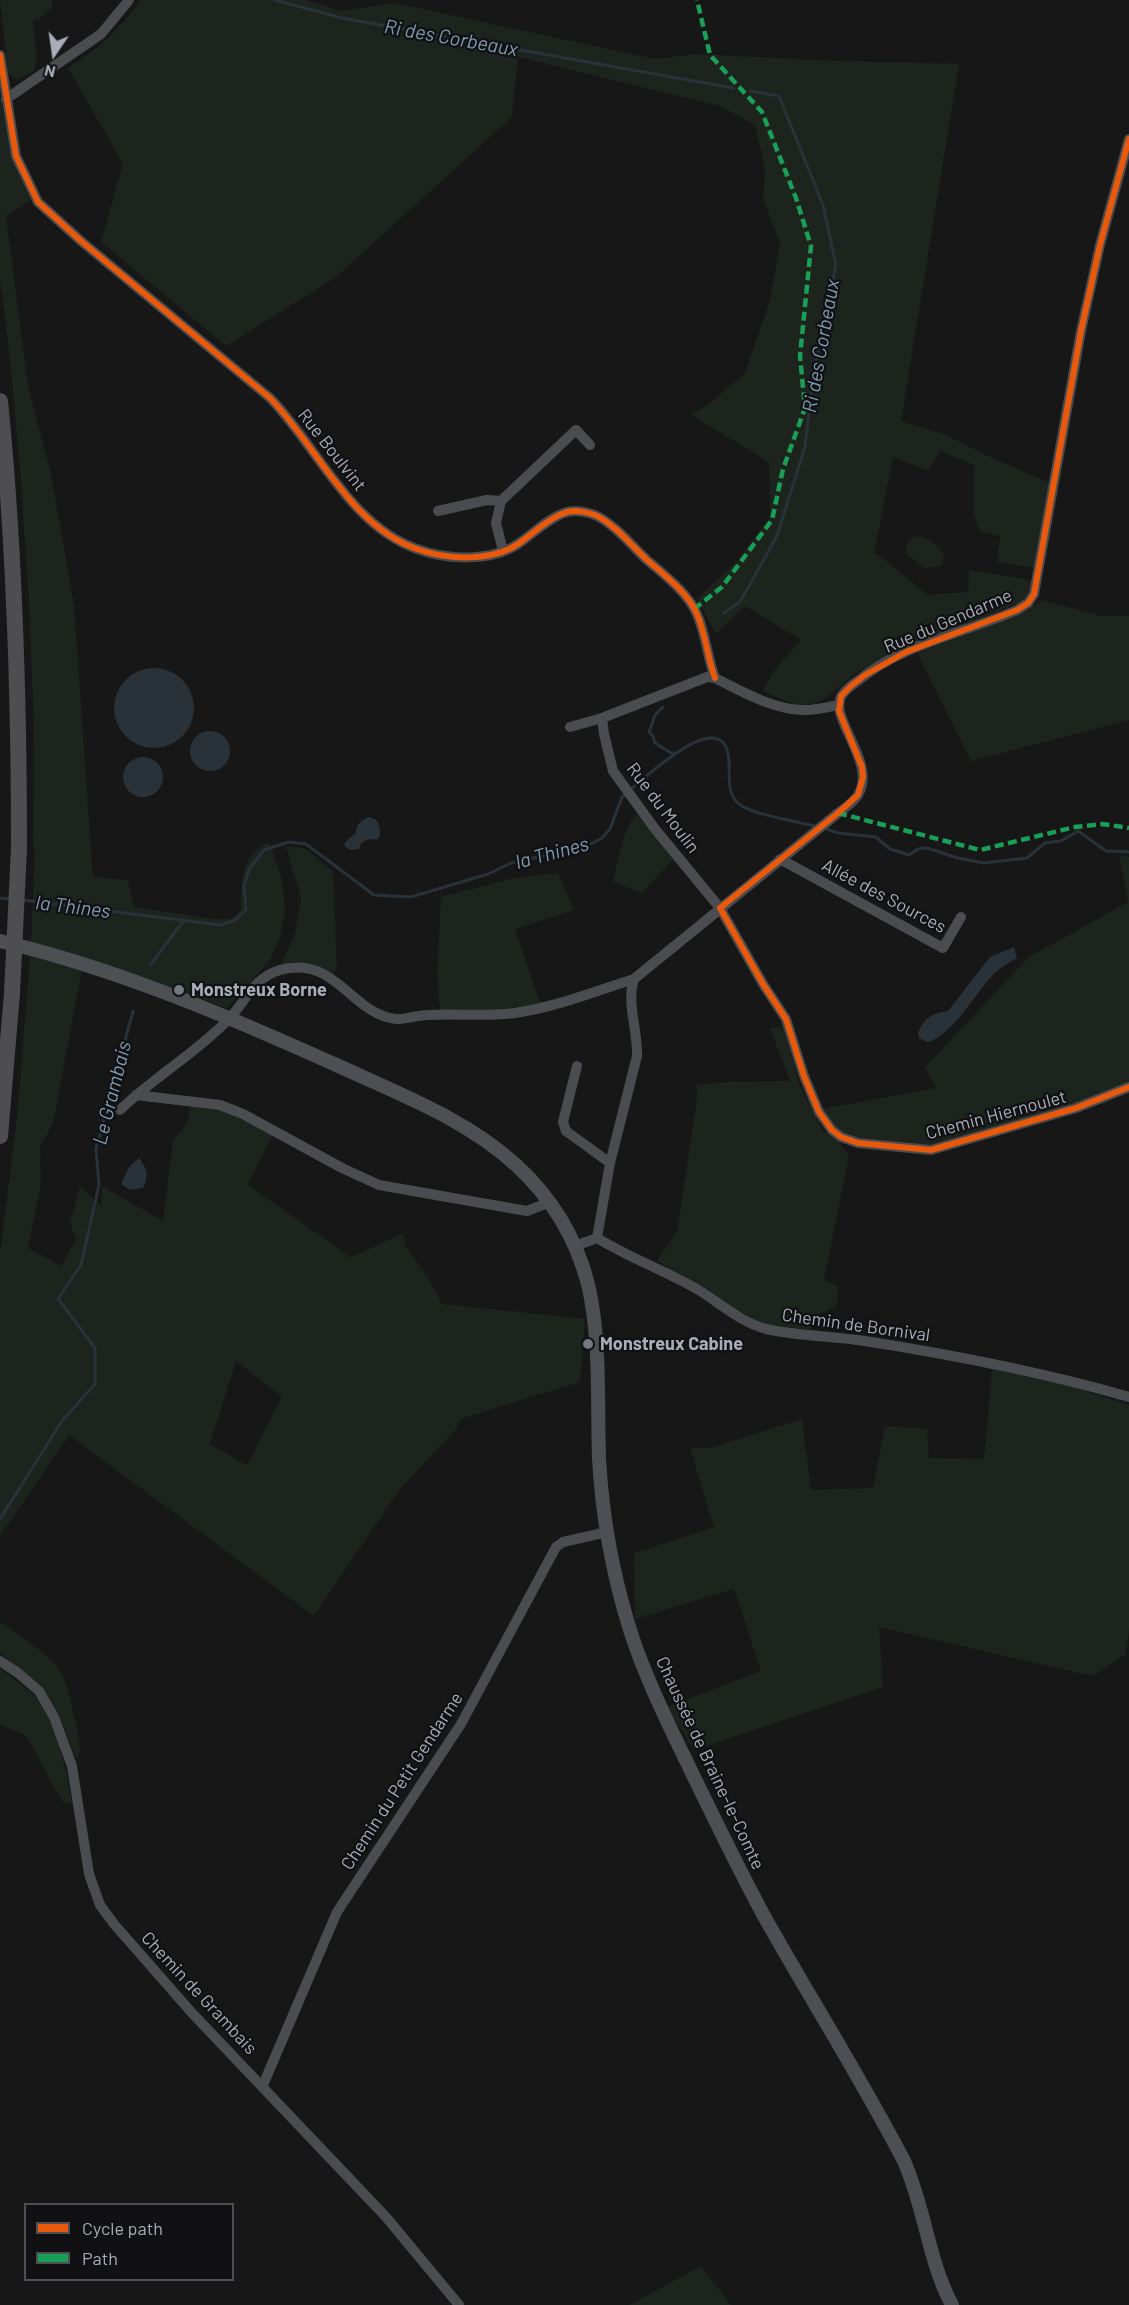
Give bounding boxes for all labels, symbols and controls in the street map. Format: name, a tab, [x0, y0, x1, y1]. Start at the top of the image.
water label: Ri des Corbeaux	[382, 14, 520, 62]
north arrow	[24, 24, 84, 84]
text: N	[43, 62, 57, 82]
water label: Ri des Corbeaux	[797, 277, 845, 415]
street label: Rue Boulvint	[293, 405, 371, 495]
street label: Rue du Gendarme	[881, 584, 1015, 658]
street label: Rue du Moulin	[622, 758, 704, 858]
water label: la Thines	[513, 832, 591, 874]
street label: Allée des Sources	[818, 854, 950, 938]
water label: la Thines	[34, 891, 112, 923]
place label: Monstreux Borne	[191, 979, 327, 1001]
marker: Monstreux Borne	[172, 983, 186, 997]
water label: Le Grambais	[88, 1039, 136, 1147]
street label: Chemin Hiernoulet	[923, 1086, 1069, 1144]
street label: Chemin de Bornival	[780, 1304, 932, 1346]
place label: Monstreux Cabine	[600, 1333, 743, 1355]
marker: Monstreux Cabine	[581, 1337, 595, 1351]
street label: Chaussée de Braine-le-Comte	[651, 1653, 769, 1873]
street label: Chemin du Petit Gendarme	[337, 1688, 467, 1874]
street label: Chemin de Grambais	[137, 1927, 261, 2059]
legend	[24, 2203, 234, 2281]
text: Cycle path	[82, 2217, 163, 2239]
text: Path	[82, 2247, 118, 2269]

